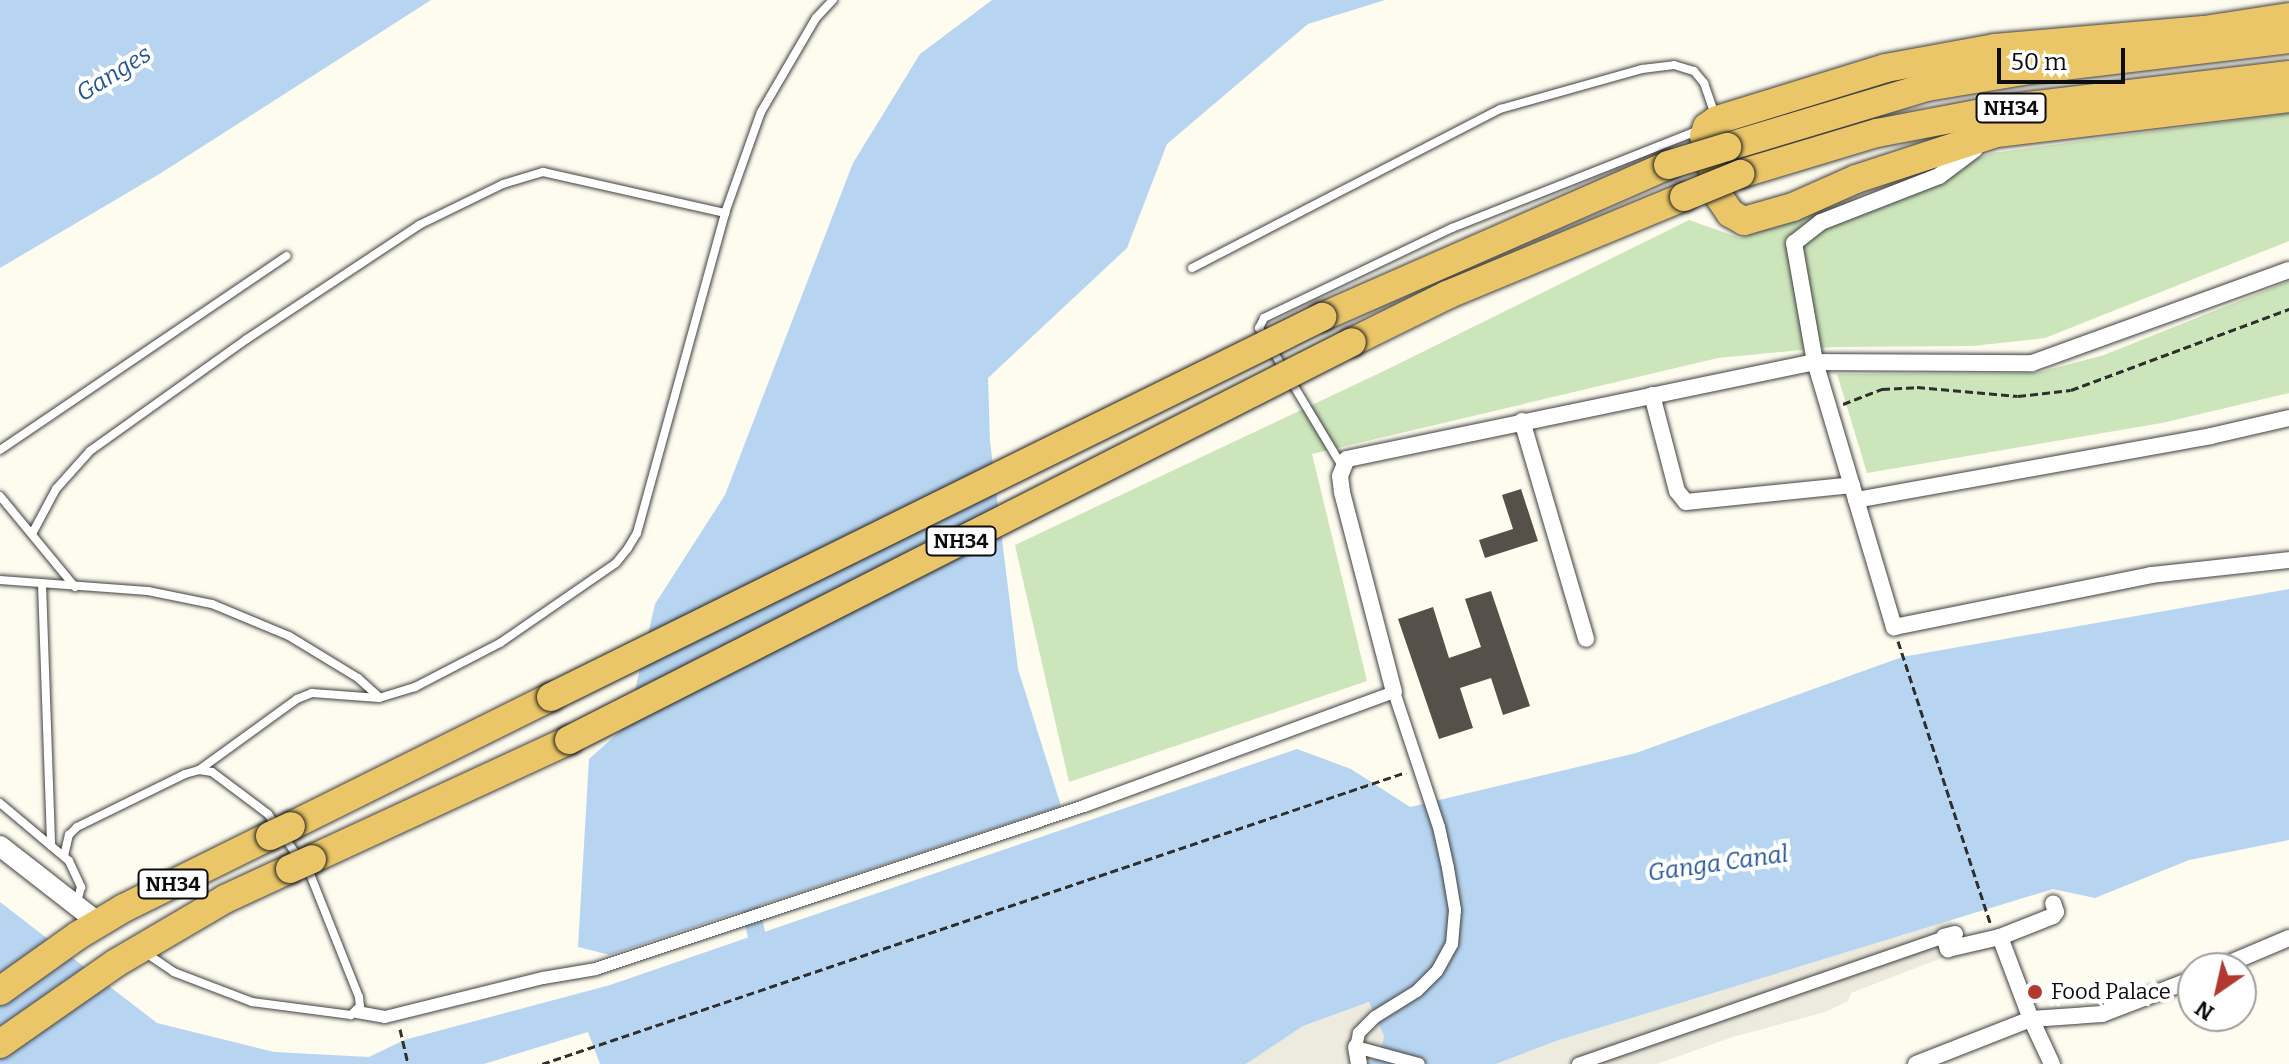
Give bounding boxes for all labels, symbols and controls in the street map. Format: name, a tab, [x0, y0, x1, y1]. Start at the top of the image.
scale bar	[2001, 32, 2129, 82]
water label: Ganges	[71, 40, 157, 108]
text: 50 m	[2011, 48, 2067, 76]
road number: NH34	[1975, 92, 2047, 124]
road number: NH34	[925, 525, 997, 557]
water label: Ganga Canal	[1646, 840, 1790, 888]
road number: NH34	[137, 868, 209, 900]
north arrow	[2177, 952, 2257, 1032]
place label: Food Palace	[2051, 979, 2171, 1005]
marker: Food Palace	[2026, 983, 2044, 1001]
text: N	[2190, 995, 2219, 1027]

